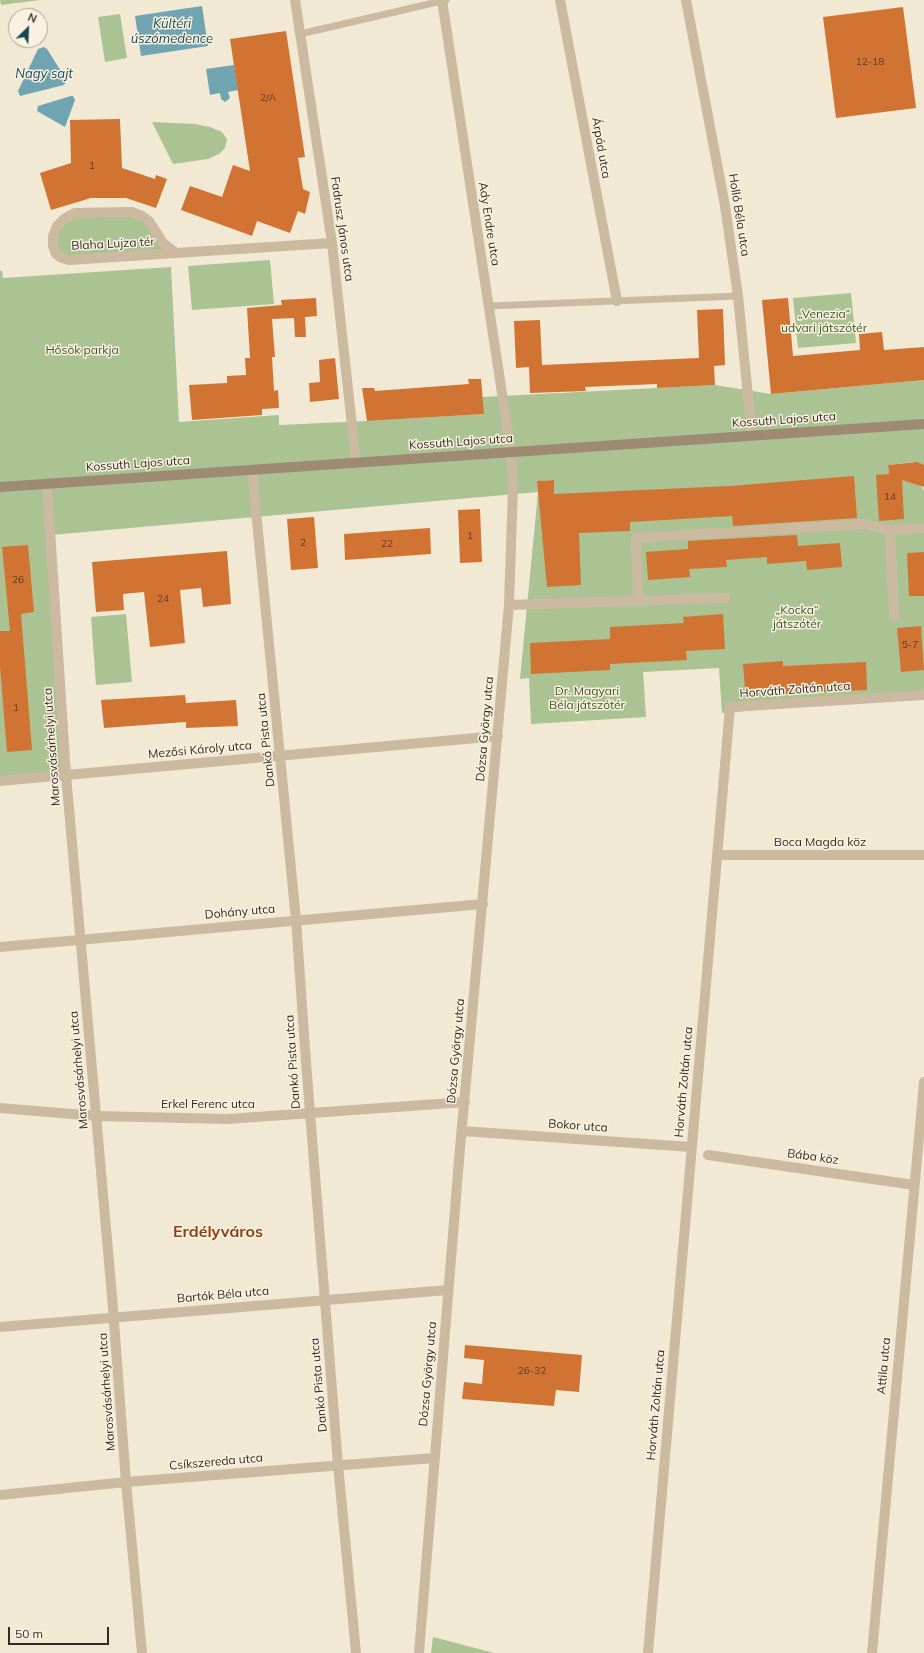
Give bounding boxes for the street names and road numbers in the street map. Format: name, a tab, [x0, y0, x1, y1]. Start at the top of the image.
street label: Árpád utca	[589, 116, 613, 180]
street label: Holló Béla utca	[725, 173, 753, 257]
street label: Fadrusz János utca	[328, 176, 356, 282]
street label: Ady Endre utca	[475, 181, 503, 267]
street label: Blaha Lujza tér	[71, 235, 155, 253]
street label: Kossuth Lajos utca	[732, 409, 836, 431]
street label: Kossuth Lajos utca	[409, 431, 513, 453]
street label: Kossuth Lajos utca	[86, 453, 190, 475]
street label: Dózsa György utca	[473, 676, 497, 782]
street label: Horváth Zoltán utca	[739, 679, 851, 701]
street label: Marosvásárhelyi utca	[41, 687, 63, 807]
street label: Dankó Pista utca	[254, 692, 278, 788]
street label: Mezősi Károly utca	[147, 738, 253, 762]
street label: Boca Magda köz	[774, 835, 866, 849]
street label: Dohány utca	[204, 902, 276, 922]
street label: Dózsa György utca	[444, 998, 468, 1104]
street label: Marosvásárhelyi utca	[67, 1010, 91, 1130]
street label: Dankó Pista utca	[283, 1014, 303, 1110]
street label: Horváth Zoltán utca	[672, 1026, 696, 1138]
street label: Erkel Ferenc utca	[161, 1097, 255, 1111]
street label: Bokor utca	[548, 1117, 608, 1135]
street label: Bába köz	[786, 1146, 840, 1168]
street label: Bartók Béla utca	[176, 1284, 270, 1306]
street label: Dózsa György utca	[416, 1321, 440, 1427]
street label: Marosvásárhelyi utca	[96, 1332, 118, 1452]
street label: Dankó Pista utca	[308, 1337, 330, 1433]
street label: Attila utca	[874, 1337, 894, 1395]
street label: Horváth Zoltán utca	[644, 1349, 668, 1461]
street label: Csíkszereda utca	[169, 1451, 263, 1473]

